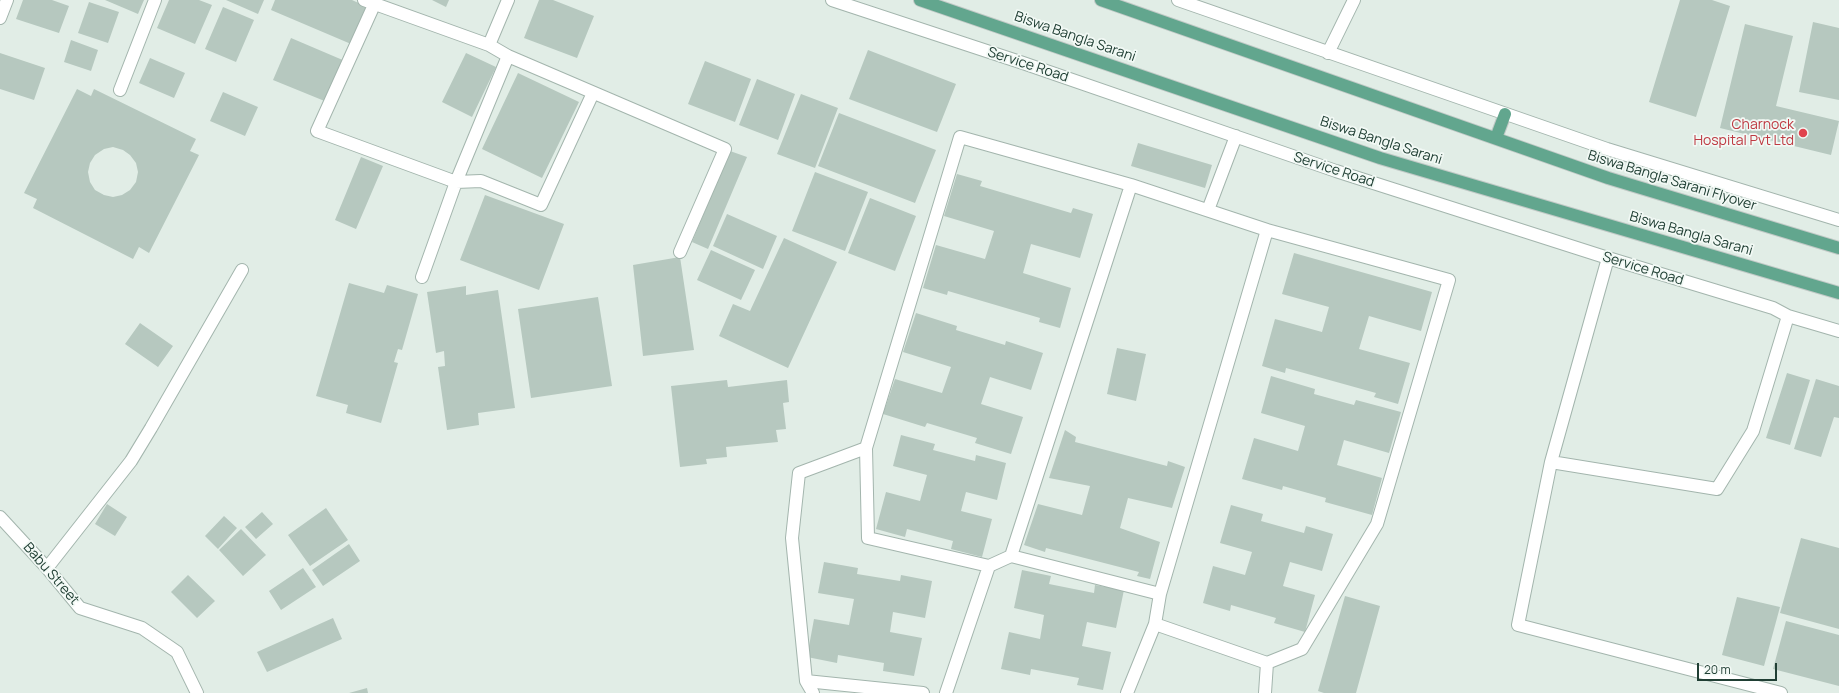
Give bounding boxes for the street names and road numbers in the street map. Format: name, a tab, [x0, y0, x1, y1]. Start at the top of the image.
street label: Biswa Bangla Sarani	[1012, 8, 1138, 66]
street label: Service Road	[985, 44, 1071, 86]
street label: Biswa Bangla Sarani	[1318, 113, 1444, 169]
street label: Biswa Bangla Sarani Flyover	[1586, 147, 1758, 215]
street label: Service Road	[1291, 149, 1377, 191]
street label: Biswa Bangla Sarani	[1628, 208, 1754, 260]
street label: Service Road	[1600, 249, 1686, 289]
street label: Babu Street	[19, 539, 83, 609]

